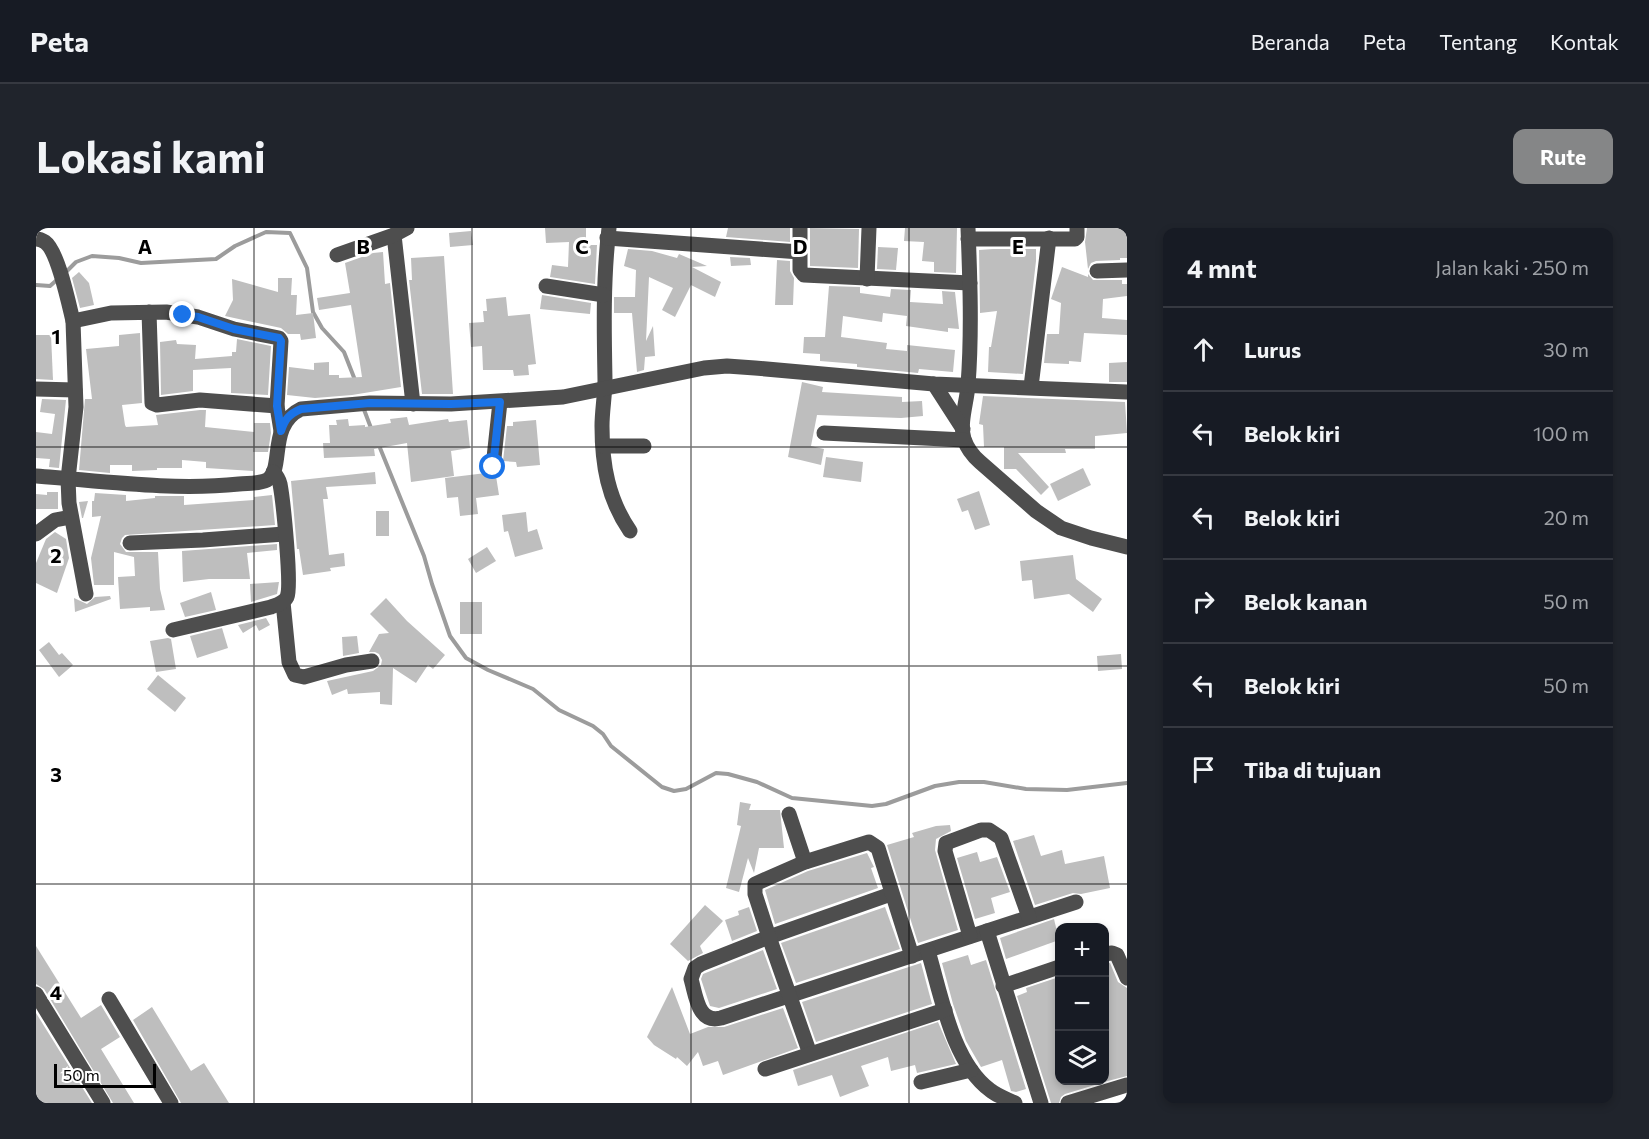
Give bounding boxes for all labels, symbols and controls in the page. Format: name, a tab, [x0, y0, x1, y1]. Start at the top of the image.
text: Peta	[30, 24, 89, 58]
text: Beranda	[1251, 29, 1330, 54]
text: Peta	[1363, 29, 1406, 54]
text: Tentang	[1439, 29, 1517, 54]
text: Kontak	[1550, 29, 1619, 54]
button: Rute	[1513, 129, 1613, 184]
text: Lokasi kami	[36, 130, 266, 182]
text: A	[138, 234, 152, 258]
text: B	[356, 234, 370, 258]
text: C	[575, 234, 589, 258]
text: D	[793, 234, 807, 258]
text: E	[1012, 234, 1024, 258]
text: 4 mnt	[1187, 252, 1257, 283]
text: Jalan kaki · 250 m	[1435, 255, 1589, 279]
route end	[169, 301, 195, 327]
text: 1	[51, 324, 61, 348]
icon: ahead	[1187, 333, 1220, 366]
text: Lurus	[1244, 336, 1301, 363]
text: 30 m	[1543, 337, 1589, 361]
icon: left	[1187, 417, 1220, 450]
text: Belok kiri	[1244, 420, 1340, 447]
text: 100 m	[1533, 421, 1589, 445]
route start	[479, 453, 505, 479]
icon: left	[1187, 501, 1220, 534]
text: Belok kiri	[1244, 504, 1340, 531]
text: 20 m	[1544, 505, 1589, 529]
text: 2	[50, 543, 62, 567]
icon: right	[1187, 585, 1220, 618]
text: Belok kanan	[1244, 588, 1367, 615]
text: 50 m	[1543, 589, 1589, 613]
icon: left	[1187, 669, 1220, 702]
text: Belok kiri	[1244, 672, 1340, 699]
text: 50 m	[1543, 673, 1589, 697]
icon: arrive	[1187, 753, 1220, 786]
text: Tiba di tujuan	[1244, 756, 1381, 783]
text: 3	[50, 762, 62, 786]
map controls	[1055, 923, 1109, 1085]
button: +	[1055, 923, 1109, 977]
button: −	[1055, 977, 1109, 1031]
text: 4	[50, 980, 62, 1004]
button: layers	[1055, 1031, 1109, 1085]
scale bar	[54, 1061, 156, 1088]
text: 50 m	[63, 1065, 100, 1084]

